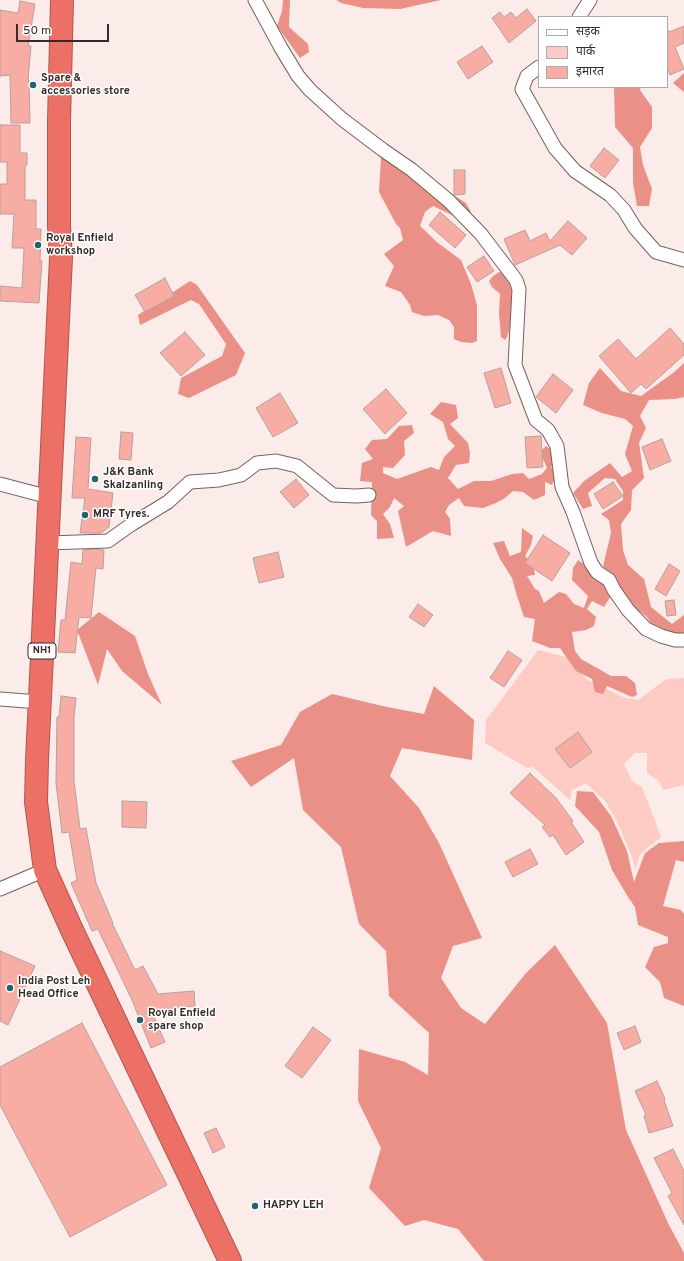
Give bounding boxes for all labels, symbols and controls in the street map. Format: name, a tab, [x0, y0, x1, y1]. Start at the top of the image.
scale bar	[18, 16, 111, 42]
legend	[538, 16, 668, 88]
text: 50 m	[23, 23, 51, 39]
text: सड़क	[576, 24, 600, 40]
text: पार्क	[576, 44, 595, 60]
text: इमारत	[576, 64, 604, 80]
place label: Spare & accessories store	[41, 72, 130, 98]
marker: Spare & accessories store	[28, 80, 38, 90]
place label: Royal Enfield workshop	[46, 232, 113, 258]
marker: Royal Enfield workshop	[33, 240, 43, 250]
place label: J&K Bank Skalzanling	[103, 466, 163, 492]
marker: J&K Bank Skalzanling	[90, 474, 100, 484]
place label: MRF Tyres.	[93, 508, 149, 522]
marker: MRF Tyres.	[80, 510, 90, 520]
road number: NH1	[28, 643, 56, 659]
place label: India Post Leh Head Office	[18, 975, 90, 1001]
marker: India Post Leh Head Office	[5, 983, 15, 993]
place label: Royal Enfield spare shop	[148, 1007, 215, 1033]
marker: Royal Enfield spare shop	[135, 1015, 145, 1025]
place label: HAPPY LEH	[263, 1199, 324, 1213]
marker: HAPPY LEH	[250, 1201, 260, 1211]

